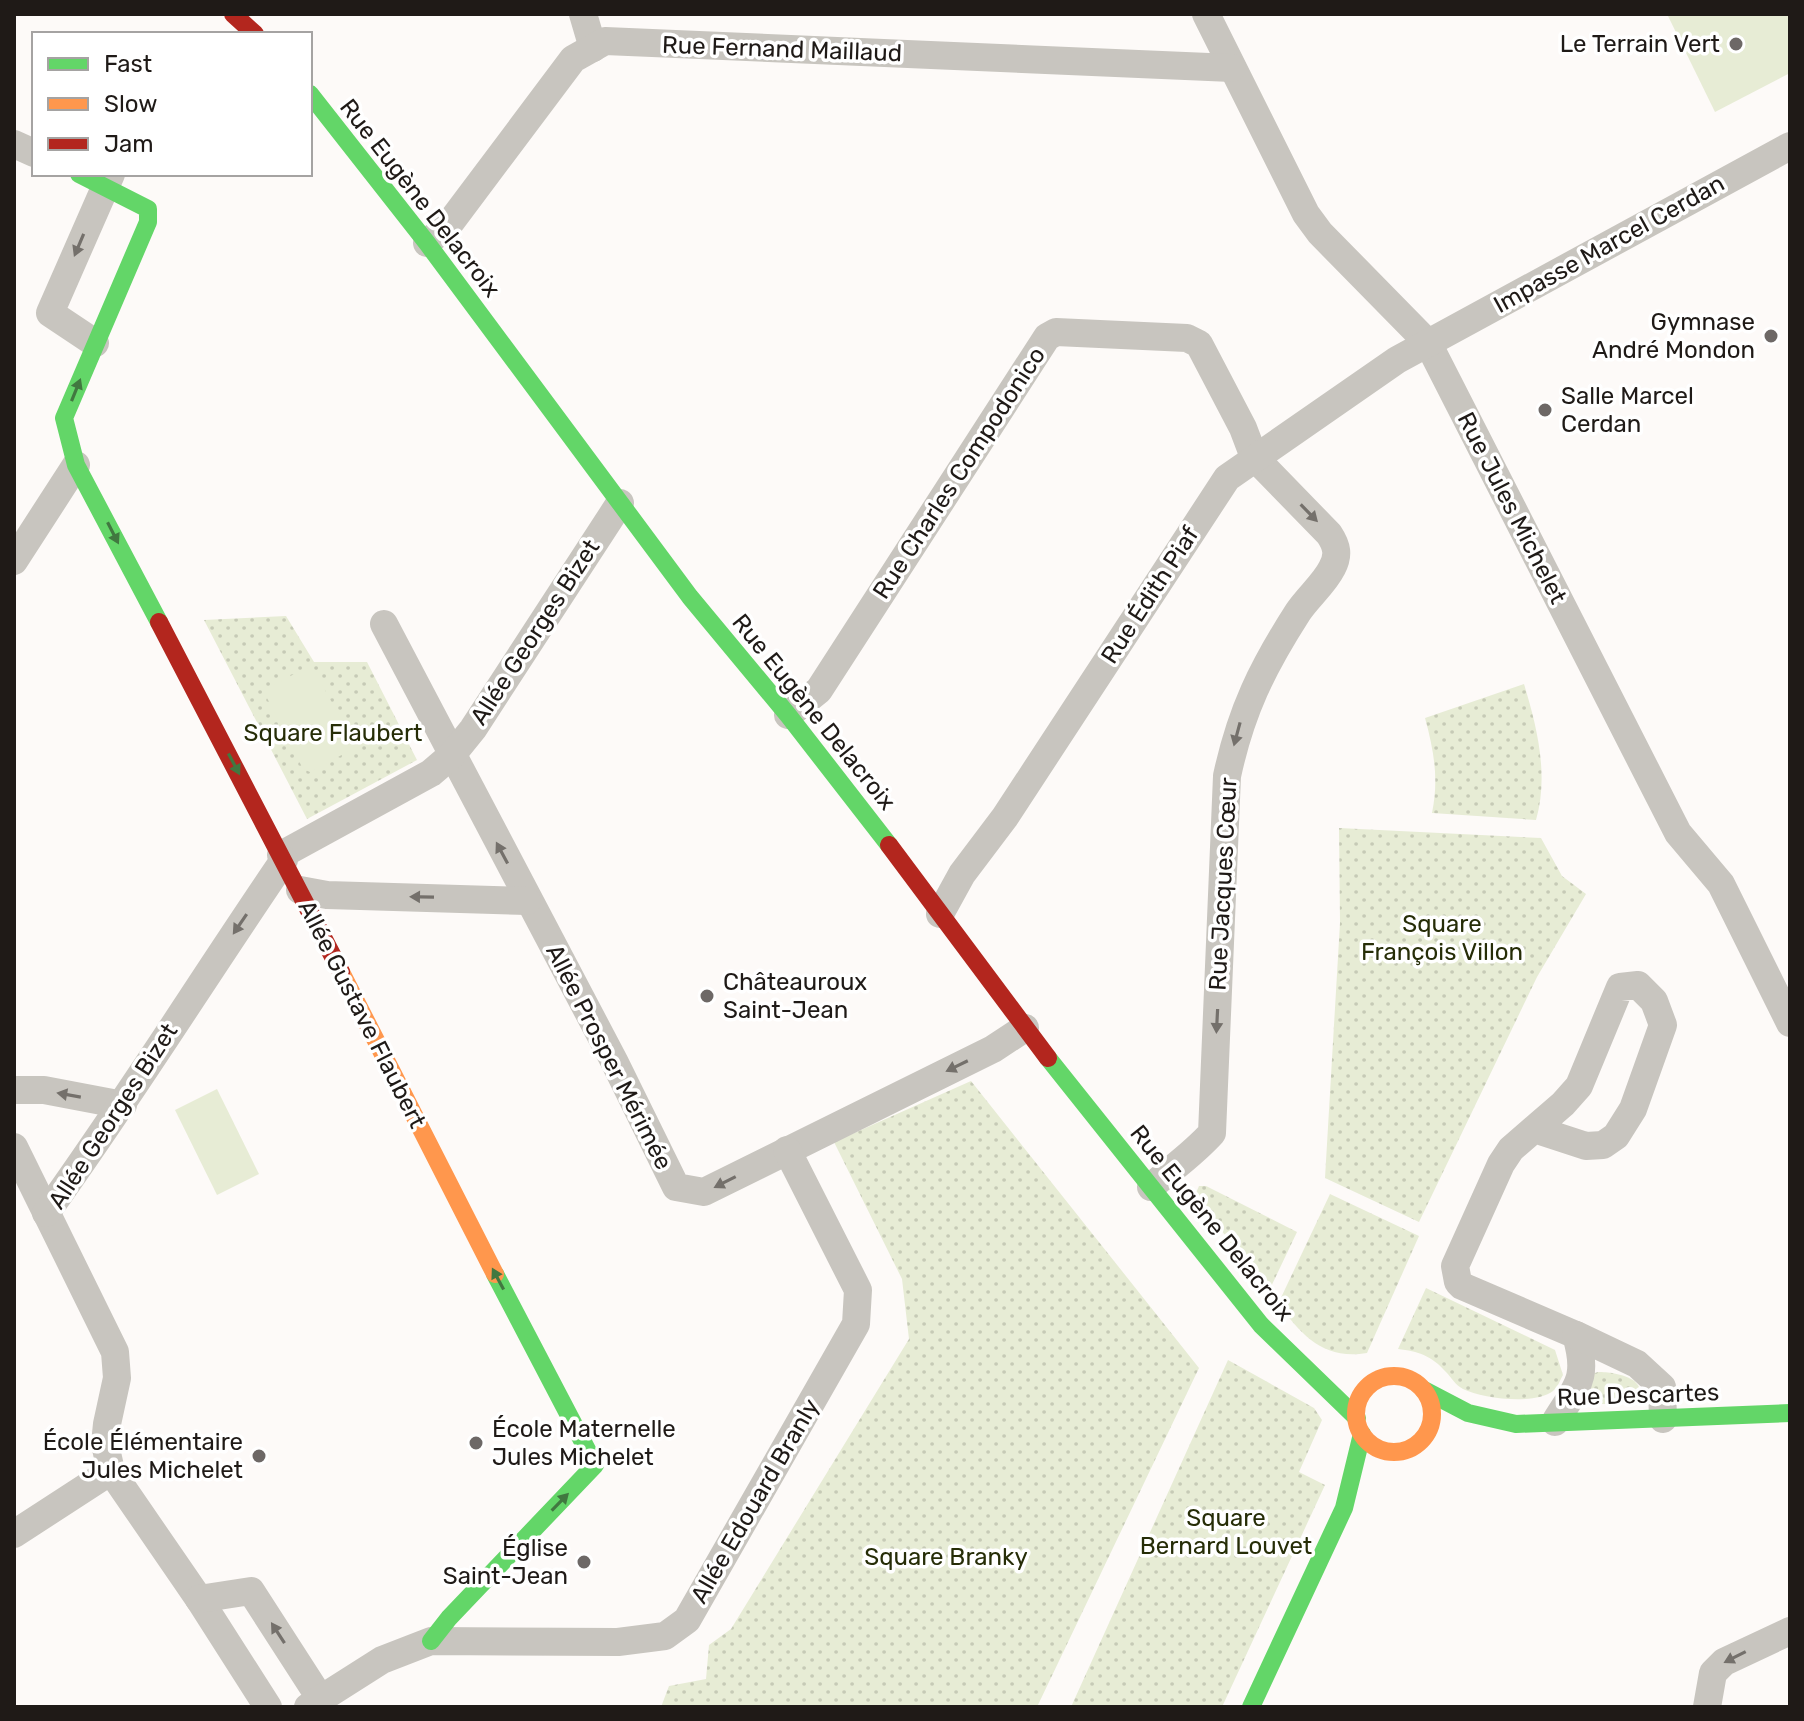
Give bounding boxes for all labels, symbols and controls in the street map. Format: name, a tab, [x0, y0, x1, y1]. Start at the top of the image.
place label: Le Terrain Vert	[1560, 30, 1720, 58]
street label: Rue Fernand Maillaud	[662, 31, 902, 67]
legend	[32, 32, 312, 176]
marker: Le Terrain Vert	[1727, 35, 1745, 53]
text: Fast	[104, 50, 152, 78]
text: Slow	[104, 90, 157, 118]
street label: Rue Eugène Delacroix	[334, 93, 506, 303]
text: Jam	[104, 130, 154, 158]
street label: Impasse Marcel Cerdan	[1489, 169, 1729, 319]
one-way arrow	[72, 233, 85, 257]
place label: Gymnase André Mondon	[1592, 308, 1755, 364]
marker: Gymnase André Mondon	[1762, 327, 1780, 345]
street label: Rue Charles Compodonico	[867, 342, 1051, 604]
one-way arrow	[69, 378, 82, 402]
place label: Salle Marcel Cerdan	[1561, 382, 1694, 438]
marker: Salle Marcel Cerdan	[1536, 401, 1554, 419]
street label: Rue Jules Michelet	[1452, 408, 1572, 608]
one-way arrow	[1299, 503, 1317, 522]
street label: Rue Édith Piaf	[1095, 521, 1205, 669]
one-way arrow	[106, 522, 120, 545]
street label: Allée Georges Bizet	[465, 534, 605, 730]
street label: Rue Eugène Delacroix	[726, 608, 902, 816]
park label: Square Flaubert	[244, 719, 422, 747]
one-way arrow	[1230, 722, 1242, 747]
one-way arrow	[227, 752, 241, 775]
street label: Rue Jacques Cœur	[1203, 777, 1243, 991]
one-way arrow	[496, 841, 509, 864]
one-way arrow	[409, 891, 434, 903]
street label: Allée Gustave Flaubert	[292, 895, 432, 1133]
park label: Square François Villon	[1361, 910, 1523, 966]
one-way arrow	[233, 914, 248, 935]
street label: Allée Prosper Mérimée	[540, 940, 678, 1174]
place label: Châteauroux Saint-Jean	[723, 968, 867, 1024]
marker: Châteauroux Saint-Jean	[698, 987, 716, 1005]
one-way arrow	[1210, 1009, 1223, 1034]
street label: Allée Georges Bizet	[43, 1018, 183, 1214]
one-way arrow	[946, 1060, 969, 1073]
one-way arrow	[56, 1088, 81, 1100]
street label: Rue Eugène Delacroix	[1124, 1119, 1300, 1327]
one-way arrow	[713, 1175, 736, 1189]
one-way arrow	[492, 1268, 505, 1291]
street label: Rue Descartes	[1556, 1378, 1720, 1412]
street label: Allée Edouard Branly	[685, 1394, 825, 1608]
place label: École Maternelle Jules Michelet	[492, 1415, 676, 1471]
place label: École Élémentaire Jules Michelet	[43, 1428, 243, 1484]
marker: École Maternelle Jules Michelet	[467, 1434, 485, 1452]
marker: École Élémentaire Jules Michelet	[250, 1447, 268, 1465]
one-way arrow	[551, 1492, 569, 1511]
park label: Square Bernard Louvet	[1140, 1504, 1312, 1560]
place label: Église Saint-Jean	[443, 1534, 568, 1590]
park label: Square Branky	[864, 1543, 1028, 1571]
marker: Église Saint-Jean	[575, 1553, 593, 1571]
one-way arrow	[271, 1622, 285, 1644]
one-way arrow	[1723, 1651, 1746, 1664]

